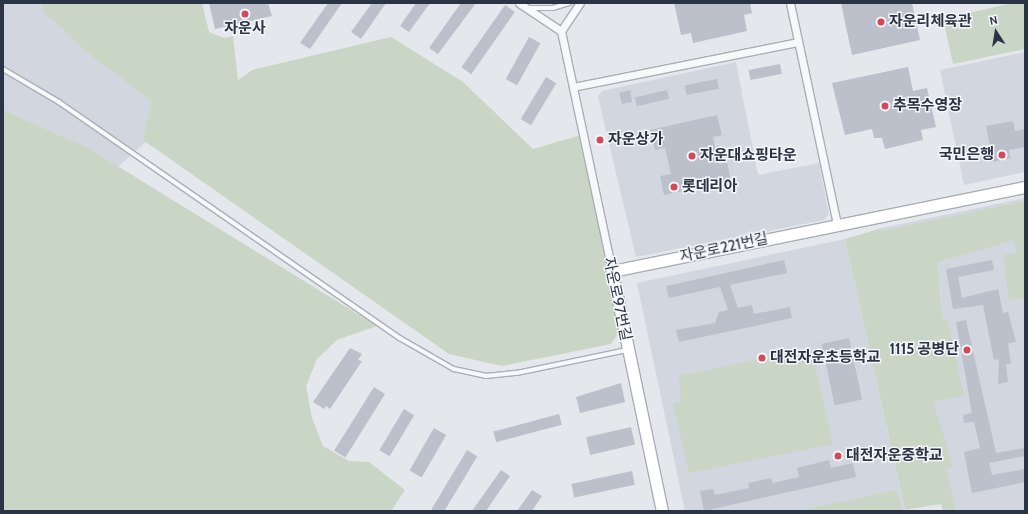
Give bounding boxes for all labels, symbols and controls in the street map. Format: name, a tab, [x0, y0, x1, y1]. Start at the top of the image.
marker: 자운사	[240, 9, 250, 19]
north arrow	[976, 12, 1016, 52]
place label: 자운리체육관	[889, 13, 972, 31]
text: N	[988, 13, 999, 28]
marker: 자운리체육관	[876, 17, 886, 27]
place label: 자운사	[224, 20, 266, 38]
place label: 추목수영장	[893, 97, 962, 115]
marker: 추목수영장	[880, 101, 890, 111]
place label: 자운상가	[608, 131, 663, 149]
marker: 자운상가	[595, 135, 605, 145]
place label: 국민은행	[939, 146, 994, 164]
place label: 자운대쇼핑타운	[700, 147, 797, 165]
marker: 국민은행	[997, 150, 1007, 160]
marker: 자운대쇼핑타운	[687, 151, 697, 161]
place label: 롯데리아	[682, 178, 737, 196]
marker: 롯데리아	[669, 182, 679, 192]
street label: 자운로221번길	[678, 230, 770, 266]
street label: 자운로97번길	[599, 256, 635, 342]
place label: 1115 공병단	[890, 341, 959, 359]
marker: 1115 공병단	[962, 345, 972, 355]
place label: 대전자운초등학교	[770, 349, 880, 367]
marker: 대전자운초등학교	[757, 353, 767, 363]
place label: 대전자운중학교	[846, 447, 943, 465]
marker: 대전자운중학교	[833, 451, 843, 461]

